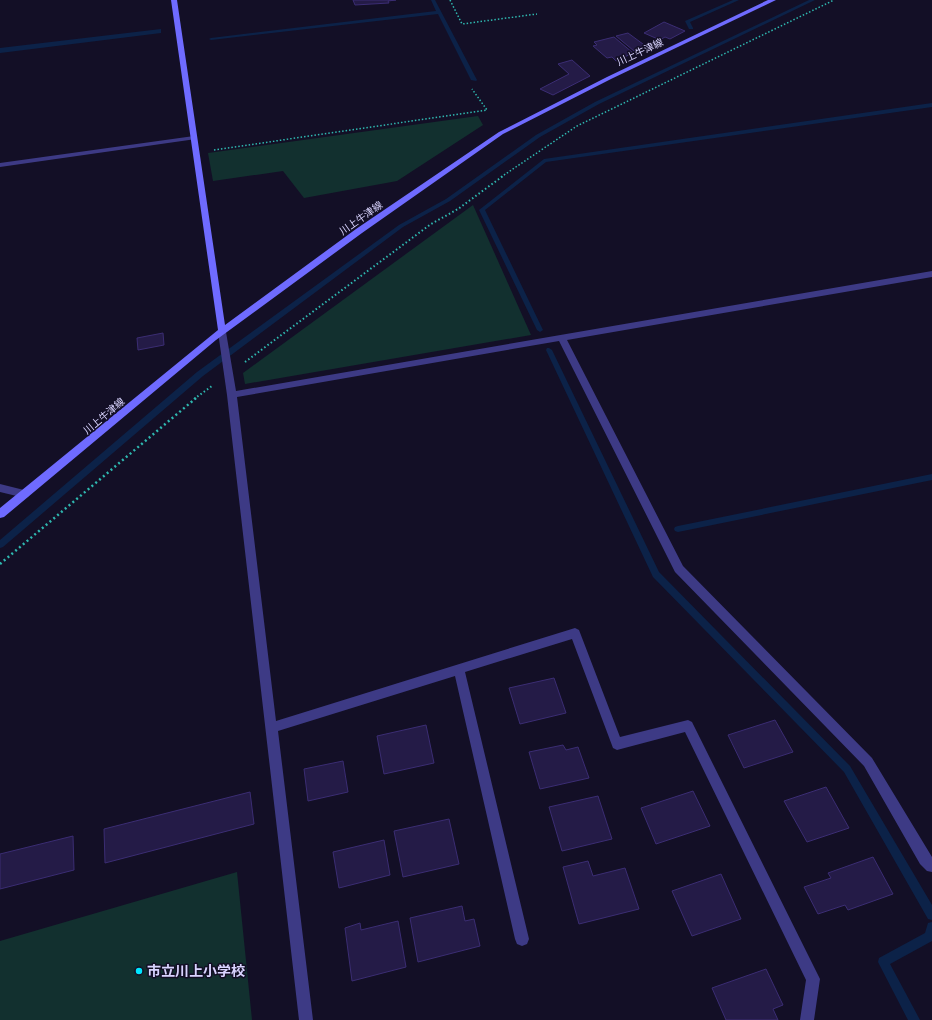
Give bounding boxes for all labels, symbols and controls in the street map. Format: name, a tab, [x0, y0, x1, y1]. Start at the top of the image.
street label: 川上牛津線	[614, 35, 666, 69]
street label: 川上牛津線	[336, 198, 386, 238]
street label: 川上牛津線	[80, 394, 128, 438]
place label: 市立川上小学校	[147, 961, 245, 981]
marker: 市立川上小学校	[134, 966, 144, 976]

